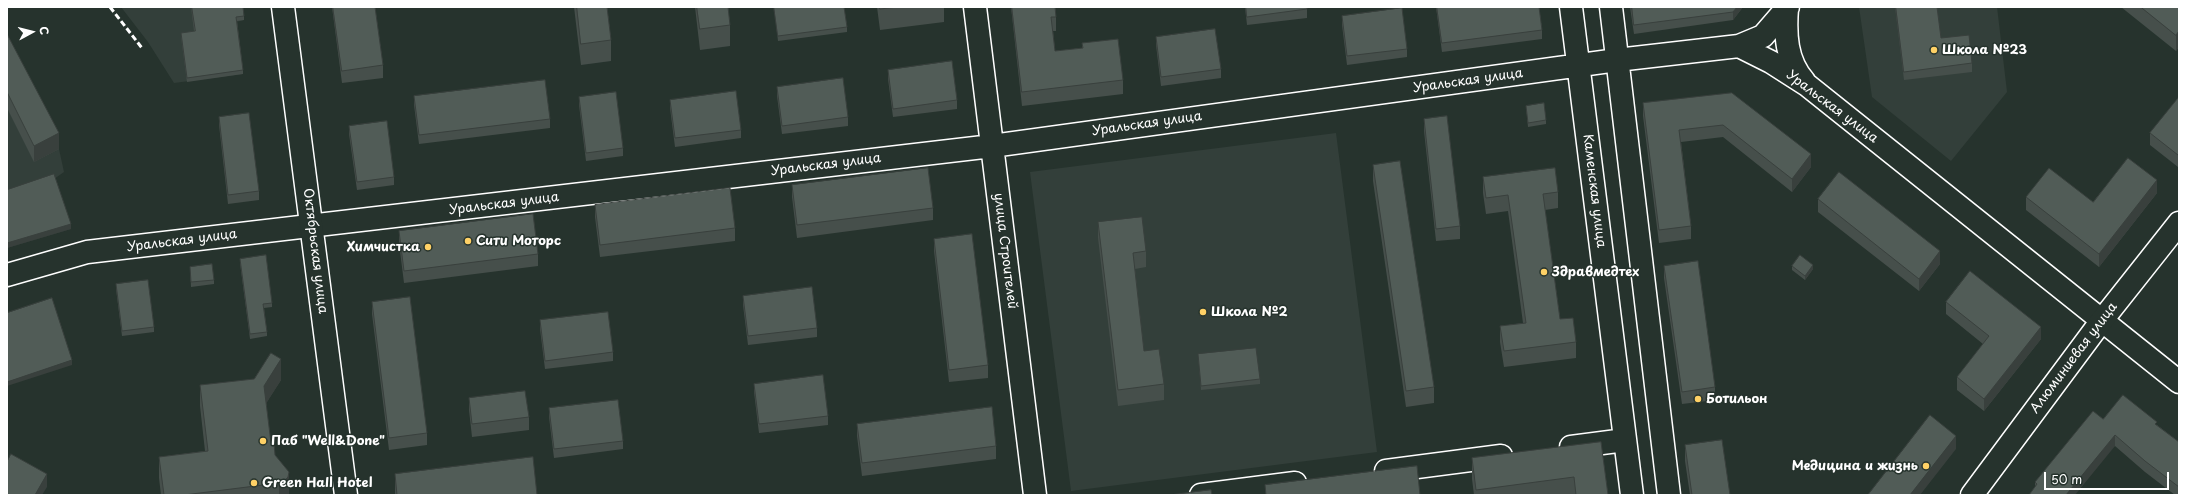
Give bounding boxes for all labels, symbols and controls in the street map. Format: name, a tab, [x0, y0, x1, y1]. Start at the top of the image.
north arrow	[12, 12, 52, 52]
text: С	[35, 25, 53, 36]
place label: Школа №23	[1942, 42, 2027, 58]
marker: Школа №23	[1929, 45, 1939, 55]
street label: Уральская улица	[1412, 66, 1524, 96]
street label: Уральская улица	[1783, 68, 1881, 146]
street label: Уральская улица	[1091, 109, 1203, 139]
street label: Каменская улица	[1579, 133, 1609, 249]
street label: Уральская улица	[770, 151, 882, 179]
street label: Октябрьская улица	[300, 187, 330, 315]
street label: Уральская улица	[448, 190, 560, 218]
street label: улица Строителей	[990, 192, 1020, 310]
street label: Уральская улица	[126, 227, 238, 255]
place label: Сити Моторс	[476, 233, 561, 249]
marker: Сити Моторс	[463, 236, 473, 246]
place label: Химчистка	[347, 239, 420, 255]
marker: Химчистка	[423, 242, 433, 252]
place label: Здравмедтех	[1552, 264, 1639, 280]
marker: Здравмедтех	[1539, 267, 1549, 277]
street label: Алюминиевая улица	[2027, 300, 2121, 416]
place label: Школа №2	[1211, 304, 1288, 320]
marker: Школа №2	[1198, 307, 1208, 317]
place label: Ботильон	[1706, 391, 1768, 407]
marker: Ботильон	[1693, 394, 1703, 404]
place label: Паб "Well&Done"	[271, 433, 385, 449]
marker: Паб "Well&Done"	[258, 436, 268, 446]
place label: Медицина и жизнь	[1792, 458, 1918, 474]
marker: Медицина и жизнь	[1921, 461, 1931, 471]
scale bar	[2046, 464, 2171, 490]
text: 50 m	[2051, 470, 2082, 488]
place label: Green Hall Hotel	[262, 475, 372, 491]
marker: Green Hall Hotel	[249, 478, 259, 488]

